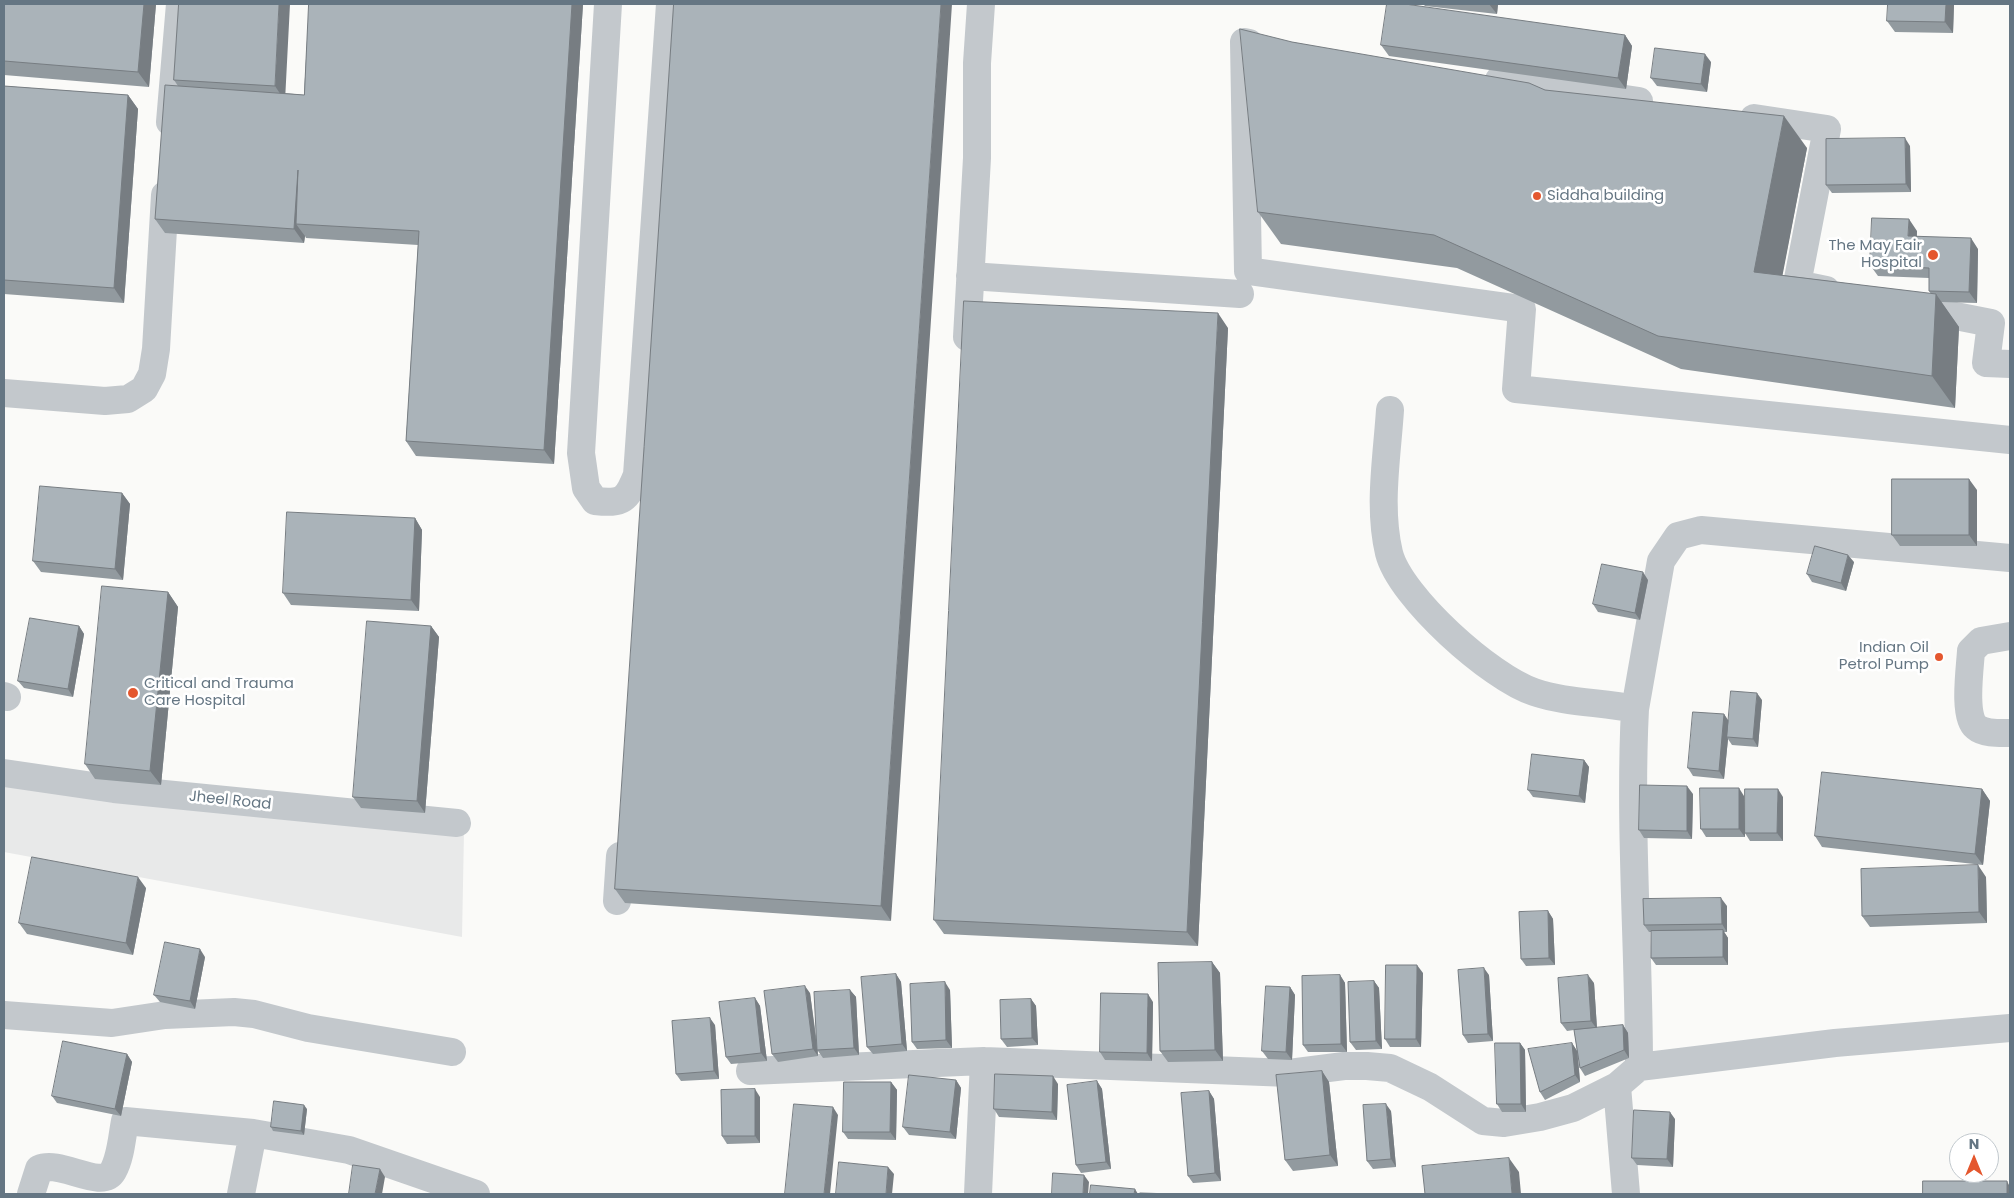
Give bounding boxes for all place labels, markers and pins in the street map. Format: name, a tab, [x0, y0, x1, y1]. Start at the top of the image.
place label: Siddha building	[1547, 187, 1664, 205]
marker: Siddha building	[1531, 190, 1543, 202]
place label: The May Fair Hospital	[1828, 237, 1922, 272]
marker: The May Fair Hospital	[1926, 248, 1940, 262]
place label: Indian Oil Petrol Pump	[1839, 639, 1929, 674]
marker: Indian Oil Petrol Pump	[1933, 651, 1945, 663]
place label: Critical and Trauma Care Hospital	[144, 675, 294, 710]
marker: Critical and Trauma Care Hospital	[126, 686, 140, 700]

